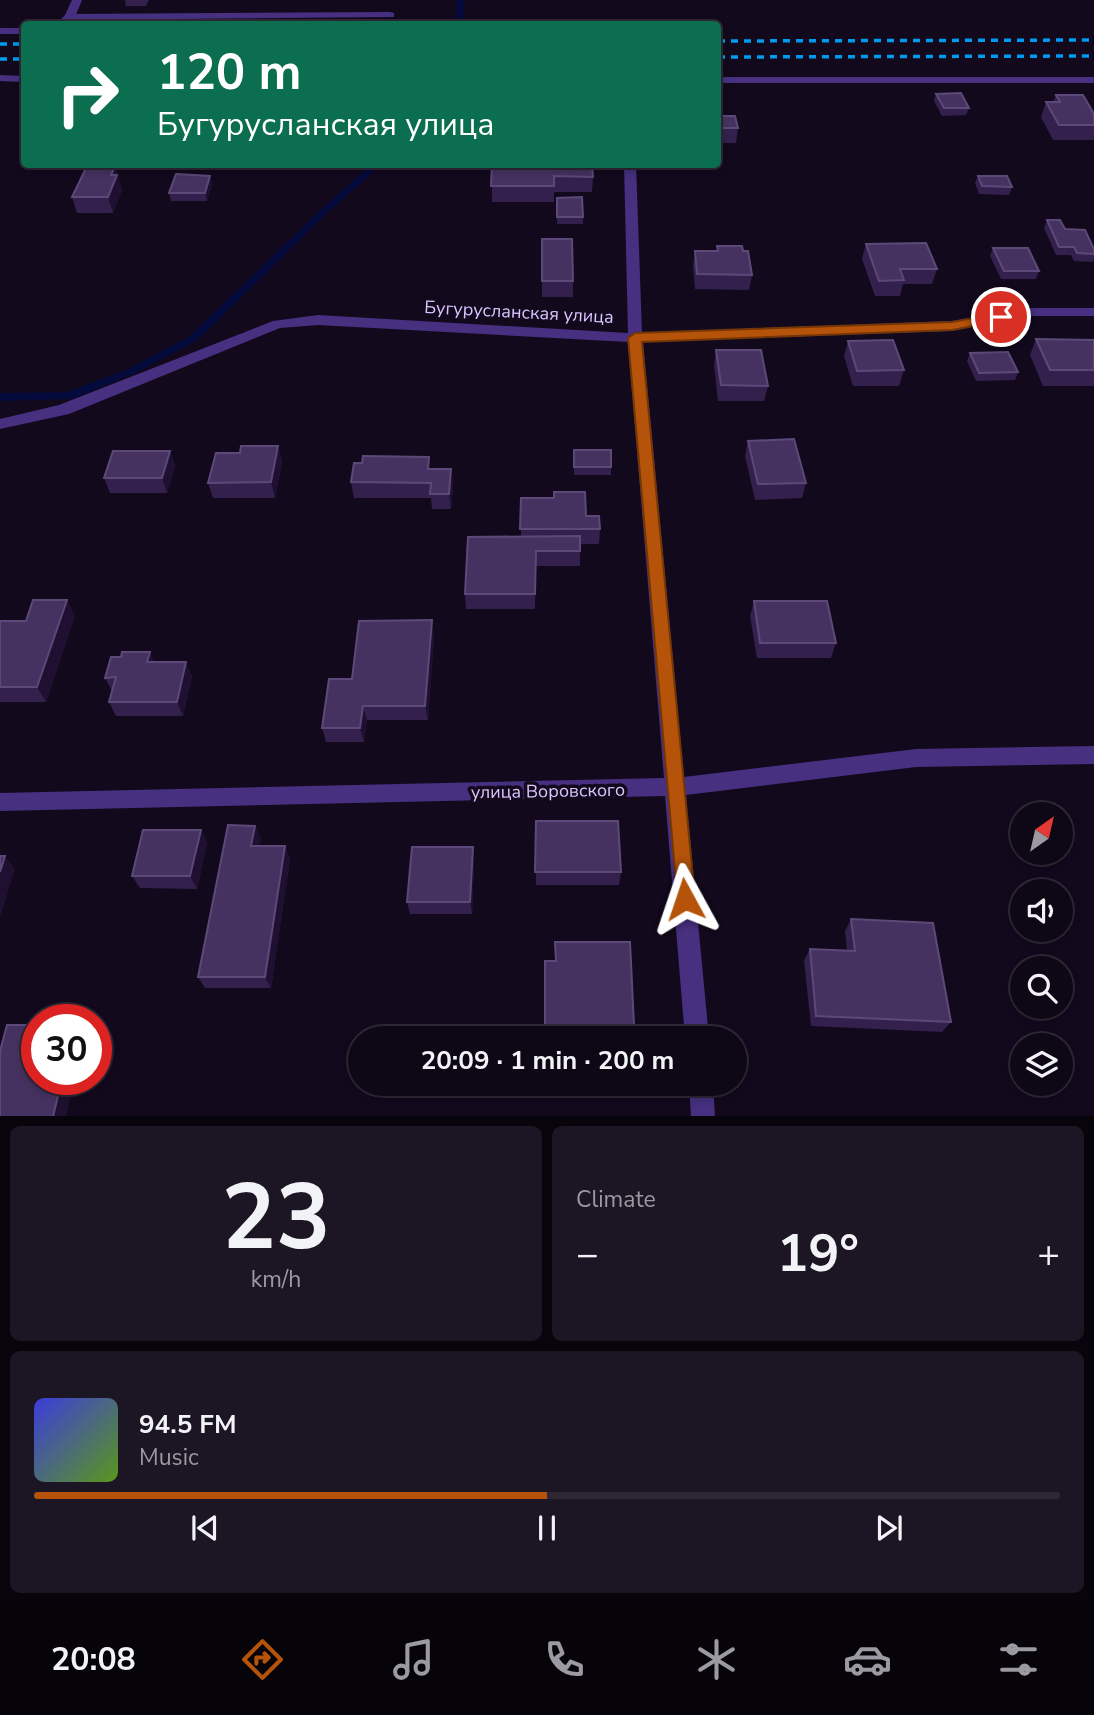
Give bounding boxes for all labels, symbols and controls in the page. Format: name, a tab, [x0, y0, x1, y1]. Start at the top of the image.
text: 120 m	[157, 39, 301, 106]
icon: right	[42, 49, 133, 140]
text: Бугурусланская улица	[157, 103, 494, 146]
pin	[971, 287, 1031, 347]
street label: Бугурусланская улица	[424, 295, 614, 329]
icon: arrive	[982, 298, 1020, 336]
street label: улица Воровского	[471, 778, 625, 804]
north arrow	[1010, 802, 1073, 864]
map controls	[1010, 802, 1073, 1096]
position arrow	[648, 862, 722, 936]
button: sound	[1010, 879, 1073, 942]
button: search	[1010, 956, 1073, 1019]
speed limit sign: 30	[21, 1004, 112, 1095]
button: layers	[1010, 1033, 1073, 1096]
text: 20:09 · 1 min · 200 m	[421, 1043, 674, 1078]
text: 23	[221, 1156, 331, 1280]
text: Climate	[576, 1184, 656, 1215]
text: 19°	[777, 1218, 859, 1289]
text: −	[576, 1229, 599, 1280]
text: +	[1037, 1229, 1060, 1280]
text: km/h	[251, 1264, 301, 1295]
text: 94.5 FM	[139, 1407, 236, 1442]
text: Music	[139, 1442, 199, 1473]
icon: previous	[186, 1509, 224, 1547]
icon: pause	[528, 1509, 566, 1547]
icon: next	[870, 1509, 908, 1547]
icon: directions	[238, 1635, 287, 1684]
icon: music	[389, 1635, 438, 1684]
icon: phone	[540, 1635, 589, 1684]
icon: climate	[692, 1635, 741, 1684]
icon: car	[843, 1635, 892, 1684]
icon: filters	[994, 1635, 1043, 1684]
text: 20:08	[51, 1638, 136, 1681]

